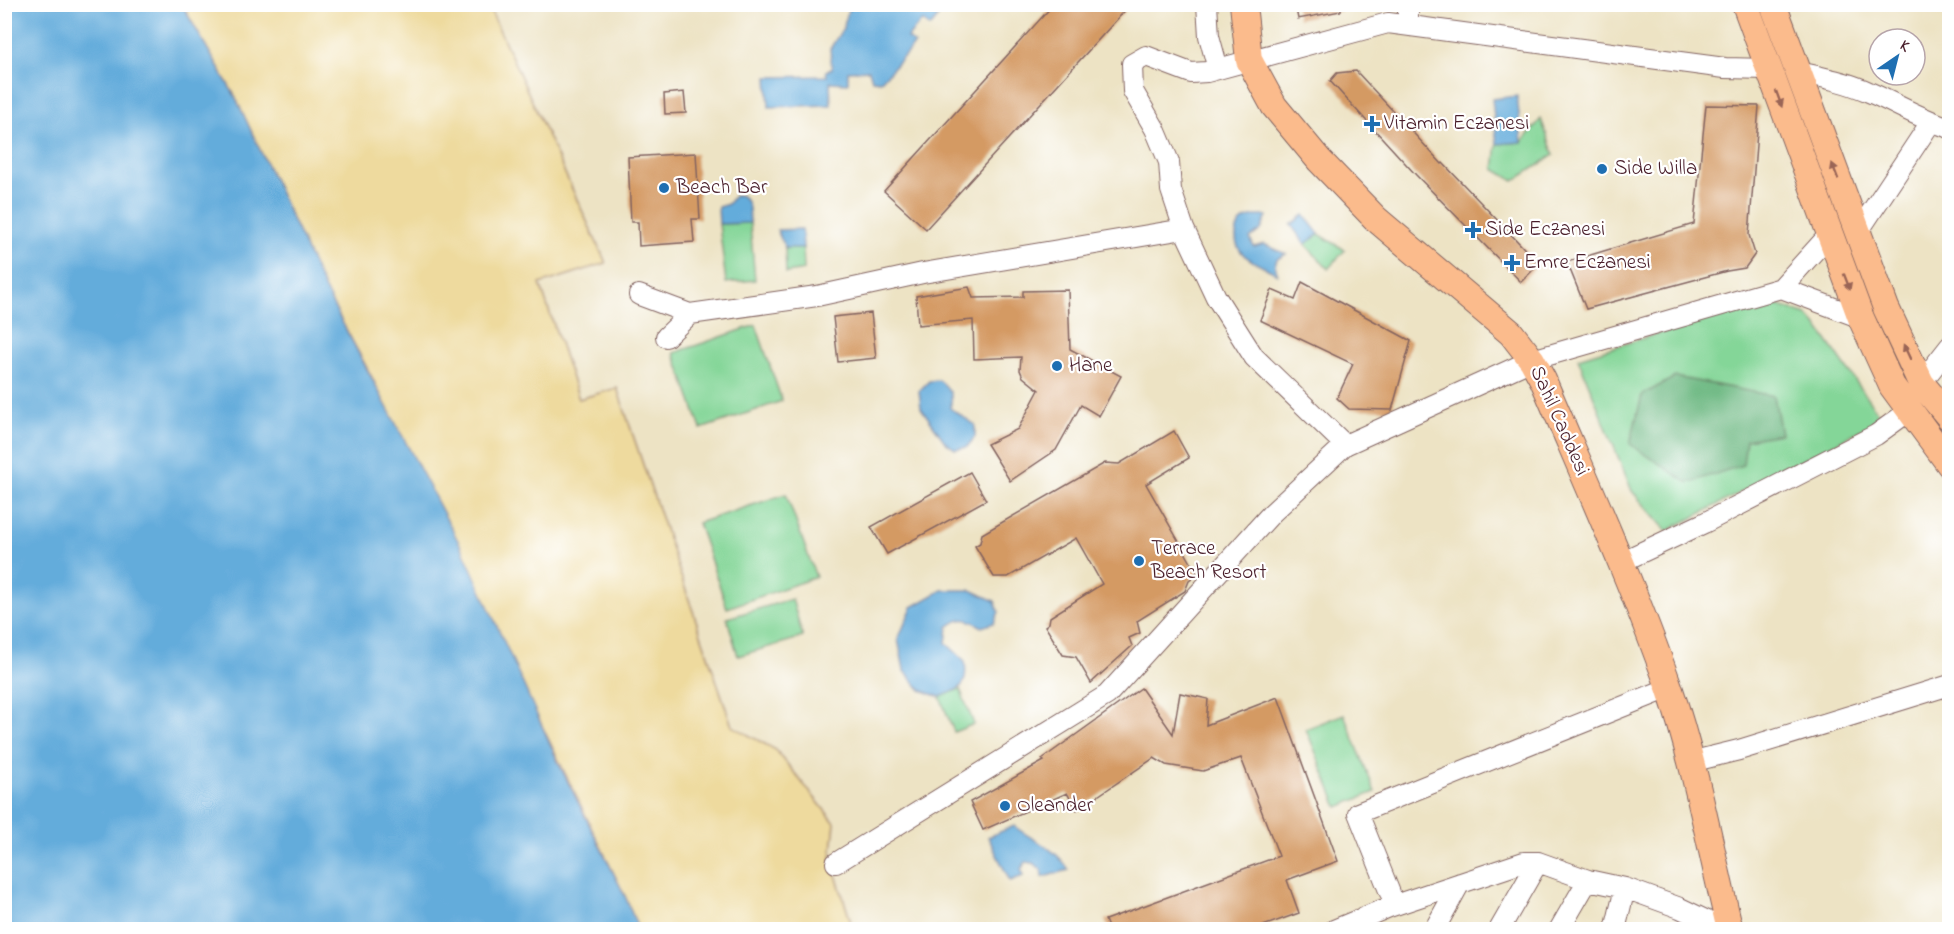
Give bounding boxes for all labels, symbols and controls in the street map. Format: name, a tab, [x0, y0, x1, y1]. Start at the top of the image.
north arrow	[1867, 27, 1927, 87]
text: K	[1894, 34, 1916, 59]
one-way arrow	[1775, 90, 1784, 108]
place label: Vitamin Eczanesi	[1383, 109, 1529, 139]
marker: Vitamin Eczanesi	[1365, 117, 1379, 131]
place label: Side Willa	[1614, 154, 1697, 184]
one-way arrow	[1830, 161, 1840, 179]
marker: Side Willa	[1595, 162, 1609, 176]
place label: Beach Bar	[675, 173, 768, 203]
marker: Beach Bar	[657, 181, 671, 195]
place label: Side Eczanesi	[1485, 215, 1605, 245]
marker: Side Eczanesi	[1466, 223, 1480, 237]
place label: Emre Eczanesi	[1524, 248, 1651, 278]
marker: Emre Eczanesi	[1505, 256, 1519, 270]
one-way arrow	[1843, 273, 1852, 291]
one-way arrow	[1902, 343, 1911, 360]
place label: Hane	[1069, 351, 1113, 381]
marker: Hane	[1050, 359, 1064, 373]
street label: Sahil Caddesi	[1521, 361, 1597, 481]
place label: Terrace Beach Resort	[1150, 534, 1267, 588]
marker: Terrace Beach Resort	[1132, 554, 1146, 568]
place label: Oleander	[1017, 791, 1094, 821]
marker: Oleander	[998, 799, 1012, 813]

